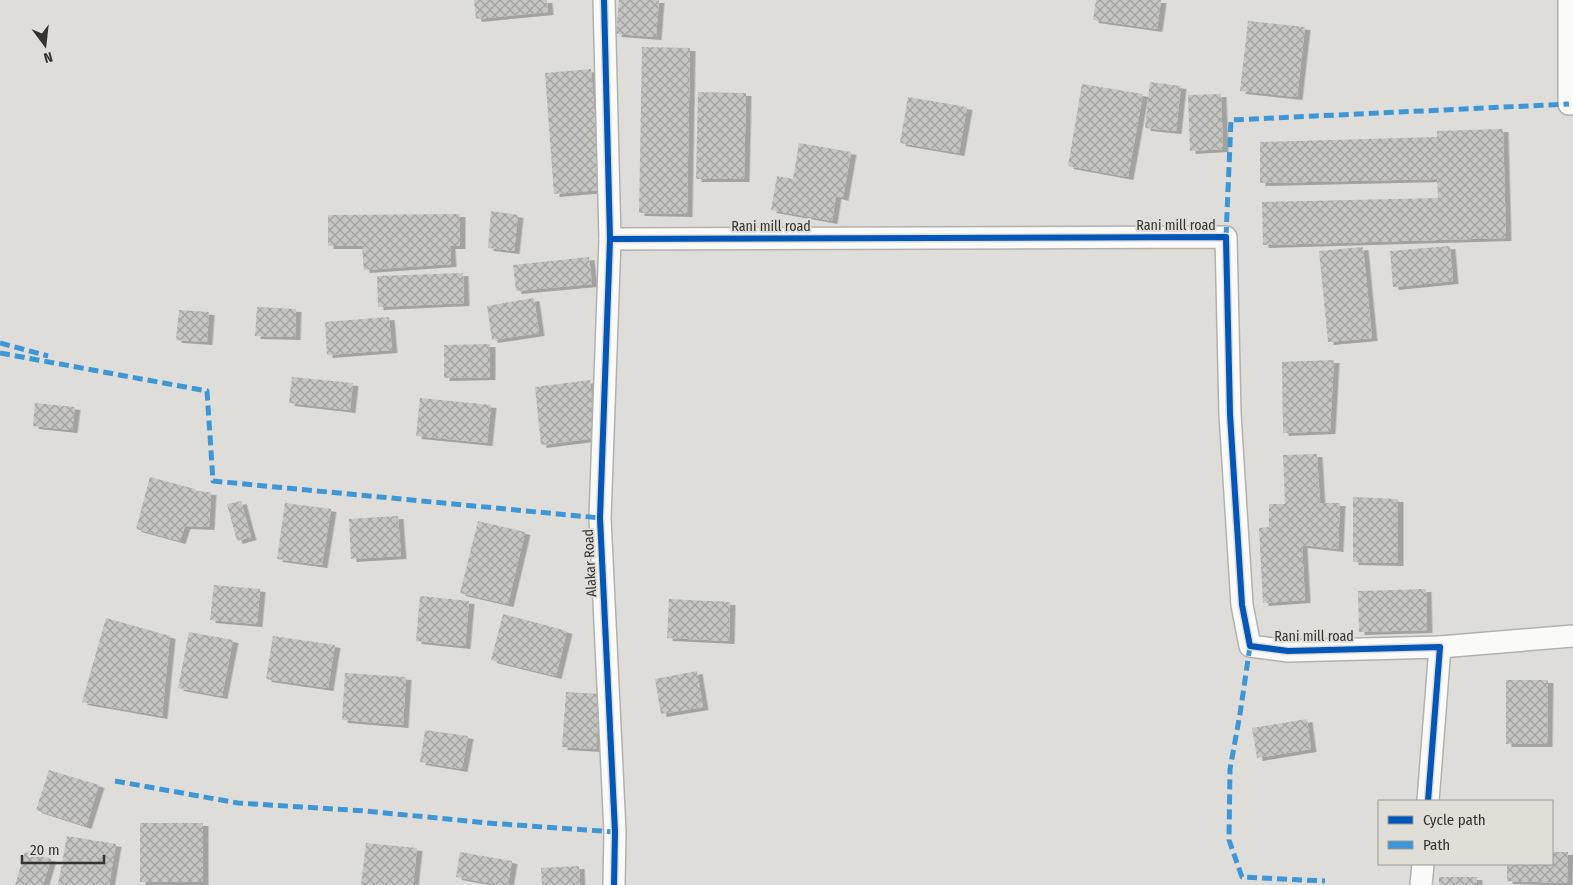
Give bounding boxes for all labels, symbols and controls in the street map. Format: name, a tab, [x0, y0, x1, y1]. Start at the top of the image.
north arrow	[20, 20, 70, 70]
text: N	[42, 48, 54, 66]
street label: Rani mill road	[1136, 217, 1216, 234]
street label: Rani mill road	[731, 218, 811, 235]
street label: Alakar Road	[580, 528, 600, 598]
street label: Rani mill road	[1274, 628, 1354, 645]
legend	[1378, 800, 1553, 865]
text: Cycle path	[1423, 811, 1486, 829]
scale bar	[22, 832, 105, 864]
text: Path	[1423, 836, 1450, 854]
text: 20 m	[30, 841, 60, 859]

